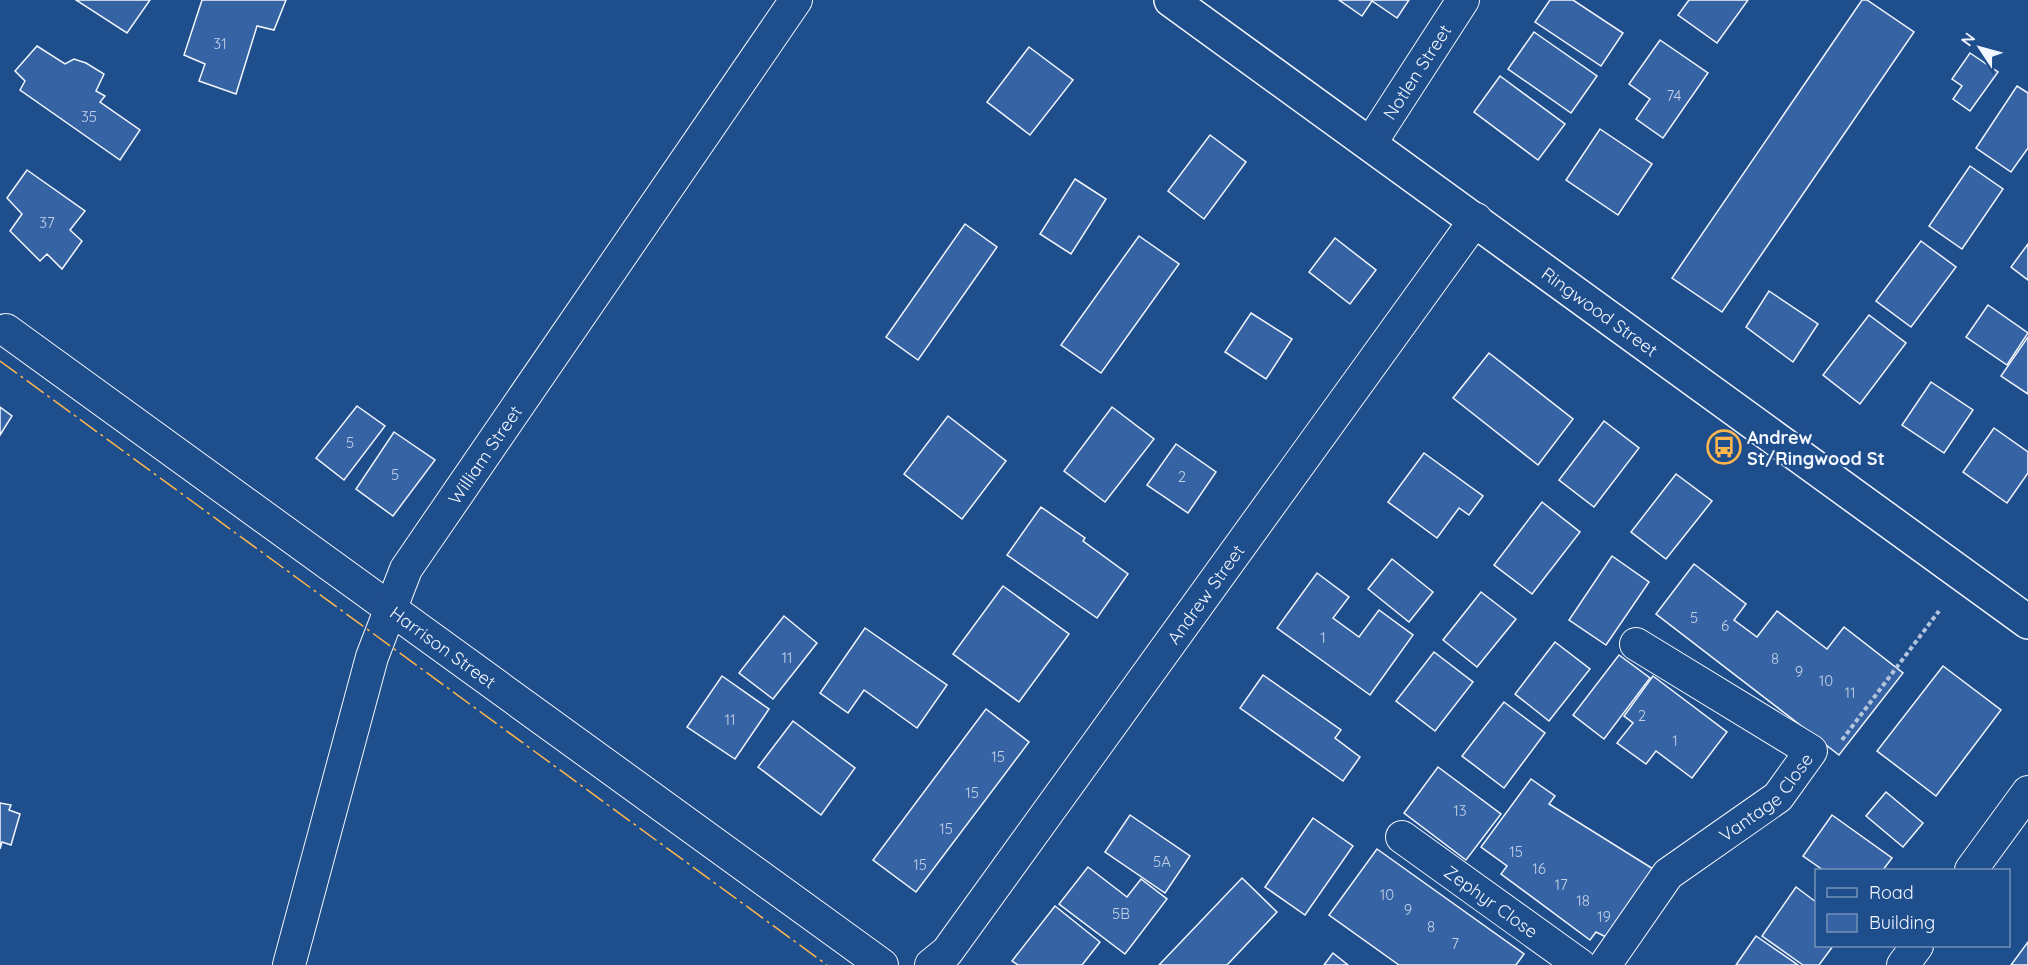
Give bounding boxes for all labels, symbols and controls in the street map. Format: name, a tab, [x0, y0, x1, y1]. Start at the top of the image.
north arrow	[1950, 18, 2010, 78]
street label: Notlen Street	[1377, 20, 1456, 124]
text: N	[1956, 29, 1979, 50]
house number: 31	[213, 34, 227, 53]
house number: 74	[1666, 86, 1682, 105]
house number: 35	[81, 107, 97, 126]
house number: 37	[39, 213, 55, 232]
street label: Ringwood Street	[1537, 261, 1663, 361]
street label: William Street	[442, 401, 526, 509]
place label: Andrew St/Ringwood St	[1747, 426, 1885, 470]
bus stop icon: Andrew St/Ringwood St	[1706, 429, 1742, 465]
house number: 5	[346, 433, 354, 452]
house number: 5	[391, 465, 399, 484]
house number: 2	[1178, 467, 1186, 486]
street label: Andrew Street	[1162, 540, 1249, 648]
street label: Harrison Street	[386, 601, 501, 693]
house number: 5	[1690, 608, 1698, 627]
house number: 6	[1721, 616, 1729, 635]
house number: 1	[1320, 628, 1326, 647]
house number: 11	[781, 648, 793, 667]
house number: 8	[1771, 649, 1779, 668]
house number: 9	[1795, 662, 1803, 681]
house number: 10	[1819, 671, 1833, 690]
house number: 11	[1844, 683, 1856, 702]
house number: 2	[1638, 706, 1646, 725]
house number: 11	[724, 710, 736, 729]
house number: 1	[1672, 731, 1678, 750]
house number: 15	[991, 747, 1005, 766]
street label: Vantage Close	[1714, 748, 1817, 846]
house number: 15	[965, 783, 979, 802]
house number: 13	[1453, 801, 1467, 820]
house number: 15	[939, 819, 953, 838]
house number: 15	[1509, 842, 1523, 861]
house number: 5A	[1153, 852, 1171, 871]
house number: 15	[913, 855, 927, 874]
house number: 16	[1532, 859, 1546, 878]
street label: Zephyr Close	[1440, 860, 1543, 943]
legend	[1815, 869, 2010, 947]
house number: 17	[1554, 875, 1568, 894]
text: Road	[1869, 881, 1914, 904]
house number: 10	[1380, 885, 1394, 904]
house number: 18	[1576, 891, 1590, 910]
house number: 9	[1404, 900, 1412, 919]
house number: 5B	[1112, 904, 1130, 923]
house number: 19	[1597, 907, 1611, 926]
text: Building	[1869, 911, 1935, 934]
house number: 8	[1427, 917, 1435, 936]
house number: 7	[1451, 934, 1459, 953]

